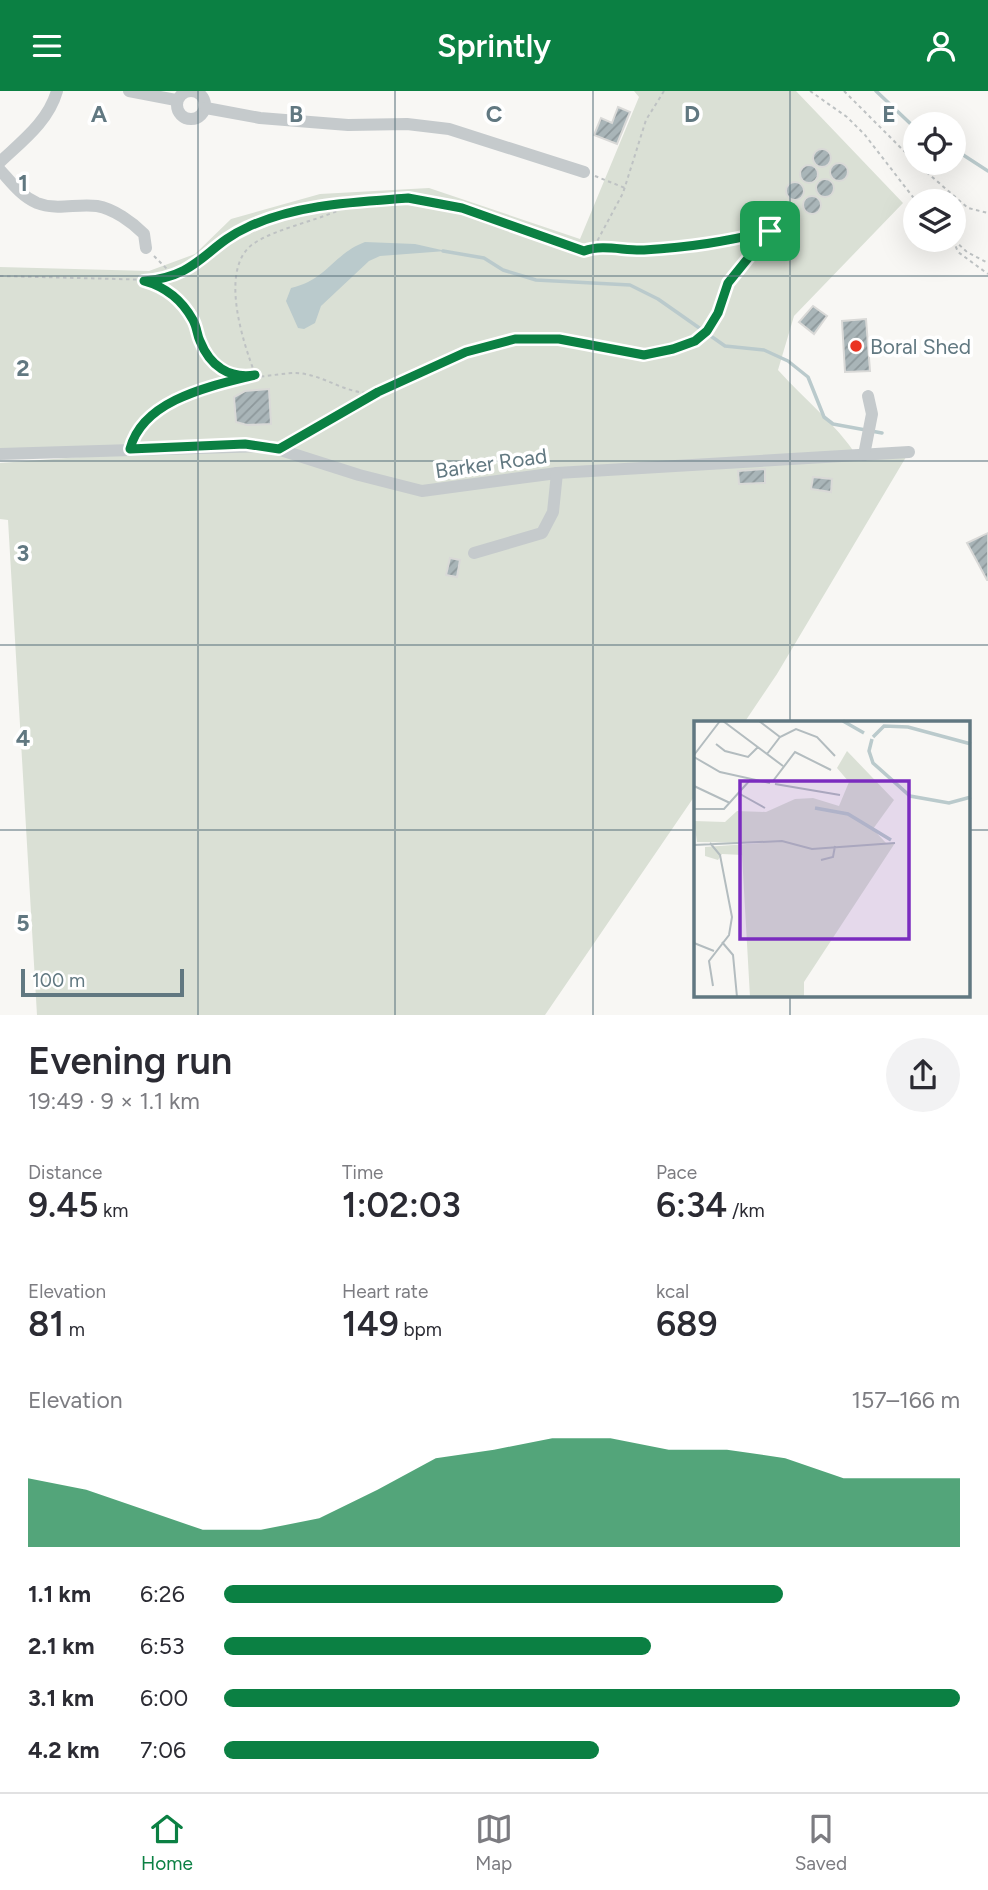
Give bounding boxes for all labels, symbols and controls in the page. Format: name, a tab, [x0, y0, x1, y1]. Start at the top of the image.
icon: menu	[28, 27, 66, 65]
text: Sprintly	[437, 27, 551, 65]
icon: person	[922, 27, 960, 65]
text: A	[91, 100, 108, 128]
text: B	[289, 100, 303, 128]
text: C	[486, 100, 503, 128]
text: D	[684, 100, 700, 128]
text: E	[882, 100, 896, 128]
map controls	[903, 112, 966, 252]
button: locate	[903, 112, 966, 175]
text: 1	[18, 169, 28, 197]
button: layers	[903, 189, 966, 252]
pin	[740, 201, 800, 261]
icon: arrive	[751, 212, 789, 250]
place label: Boral Shed	[870, 334, 971, 359]
marker: Boral Shed	[848, 338, 864, 354]
text: 2	[16, 354, 30, 382]
street label: Barker Road	[433, 443, 549, 483]
text: 3	[17, 539, 29, 567]
inset map	[694, 721, 970, 997]
text: 4	[16, 724, 30, 752]
text: 5	[16, 909, 30, 937]
scale bar	[21, 966, 184, 998]
text: 100 m	[32, 969, 85, 992]
text: Evening run	[28, 1038, 232, 1084]
button: share	[886, 1038, 960, 1112]
text: 19:49 · 9 × 1.1 km	[28, 1087, 200, 1115]
text: Distance	[28, 1161, 102, 1184]
text: Time	[342, 1161, 383, 1184]
text: Pace	[656, 1161, 697, 1184]
text: 9.45	[28, 1184, 98, 1226]
text: 1:02:03	[342, 1184, 461, 1226]
text: 6:34	[656, 1184, 727, 1226]
text: km	[98, 1199, 129, 1222]
text: /km	[727, 1199, 765, 1222]
text: Elevation	[28, 1280, 106, 1303]
text: Heart rate	[342, 1280, 428, 1303]
text: kcal	[656, 1280, 689, 1303]
text: 81	[28, 1303, 64, 1345]
text: 149	[342, 1303, 399, 1345]
text: 689	[656, 1303, 718, 1345]
text: m	[64, 1318, 85, 1341]
text: bpm	[399, 1318, 442, 1341]
text: Elevation	[28, 1386, 123, 1414]
text: 157–166 m	[851, 1386, 960, 1414]
text: 1.1 km	[28, 1580, 91, 1608]
text: 6:26	[140, 1580, 185, 1608]
text: 2.1 km	[28, 1632, 95, 1660]
text: 6:53	[140, 1632, 185, 1660]
text: 3.1 km	[28, 1684, 94, 1712]
text: 6:00	[140, 1684, 188, 1712]
text: 4.2 km	[28, 1736, 99, 1764]
text: 7:06	[140, 1736, 186, 1764]
tab: Home	[141, 1810, 193, 1875]
tab: Map	[475, 1810, 513, 1875]
tab: Saved	[795, 1810, 847, 1875]

